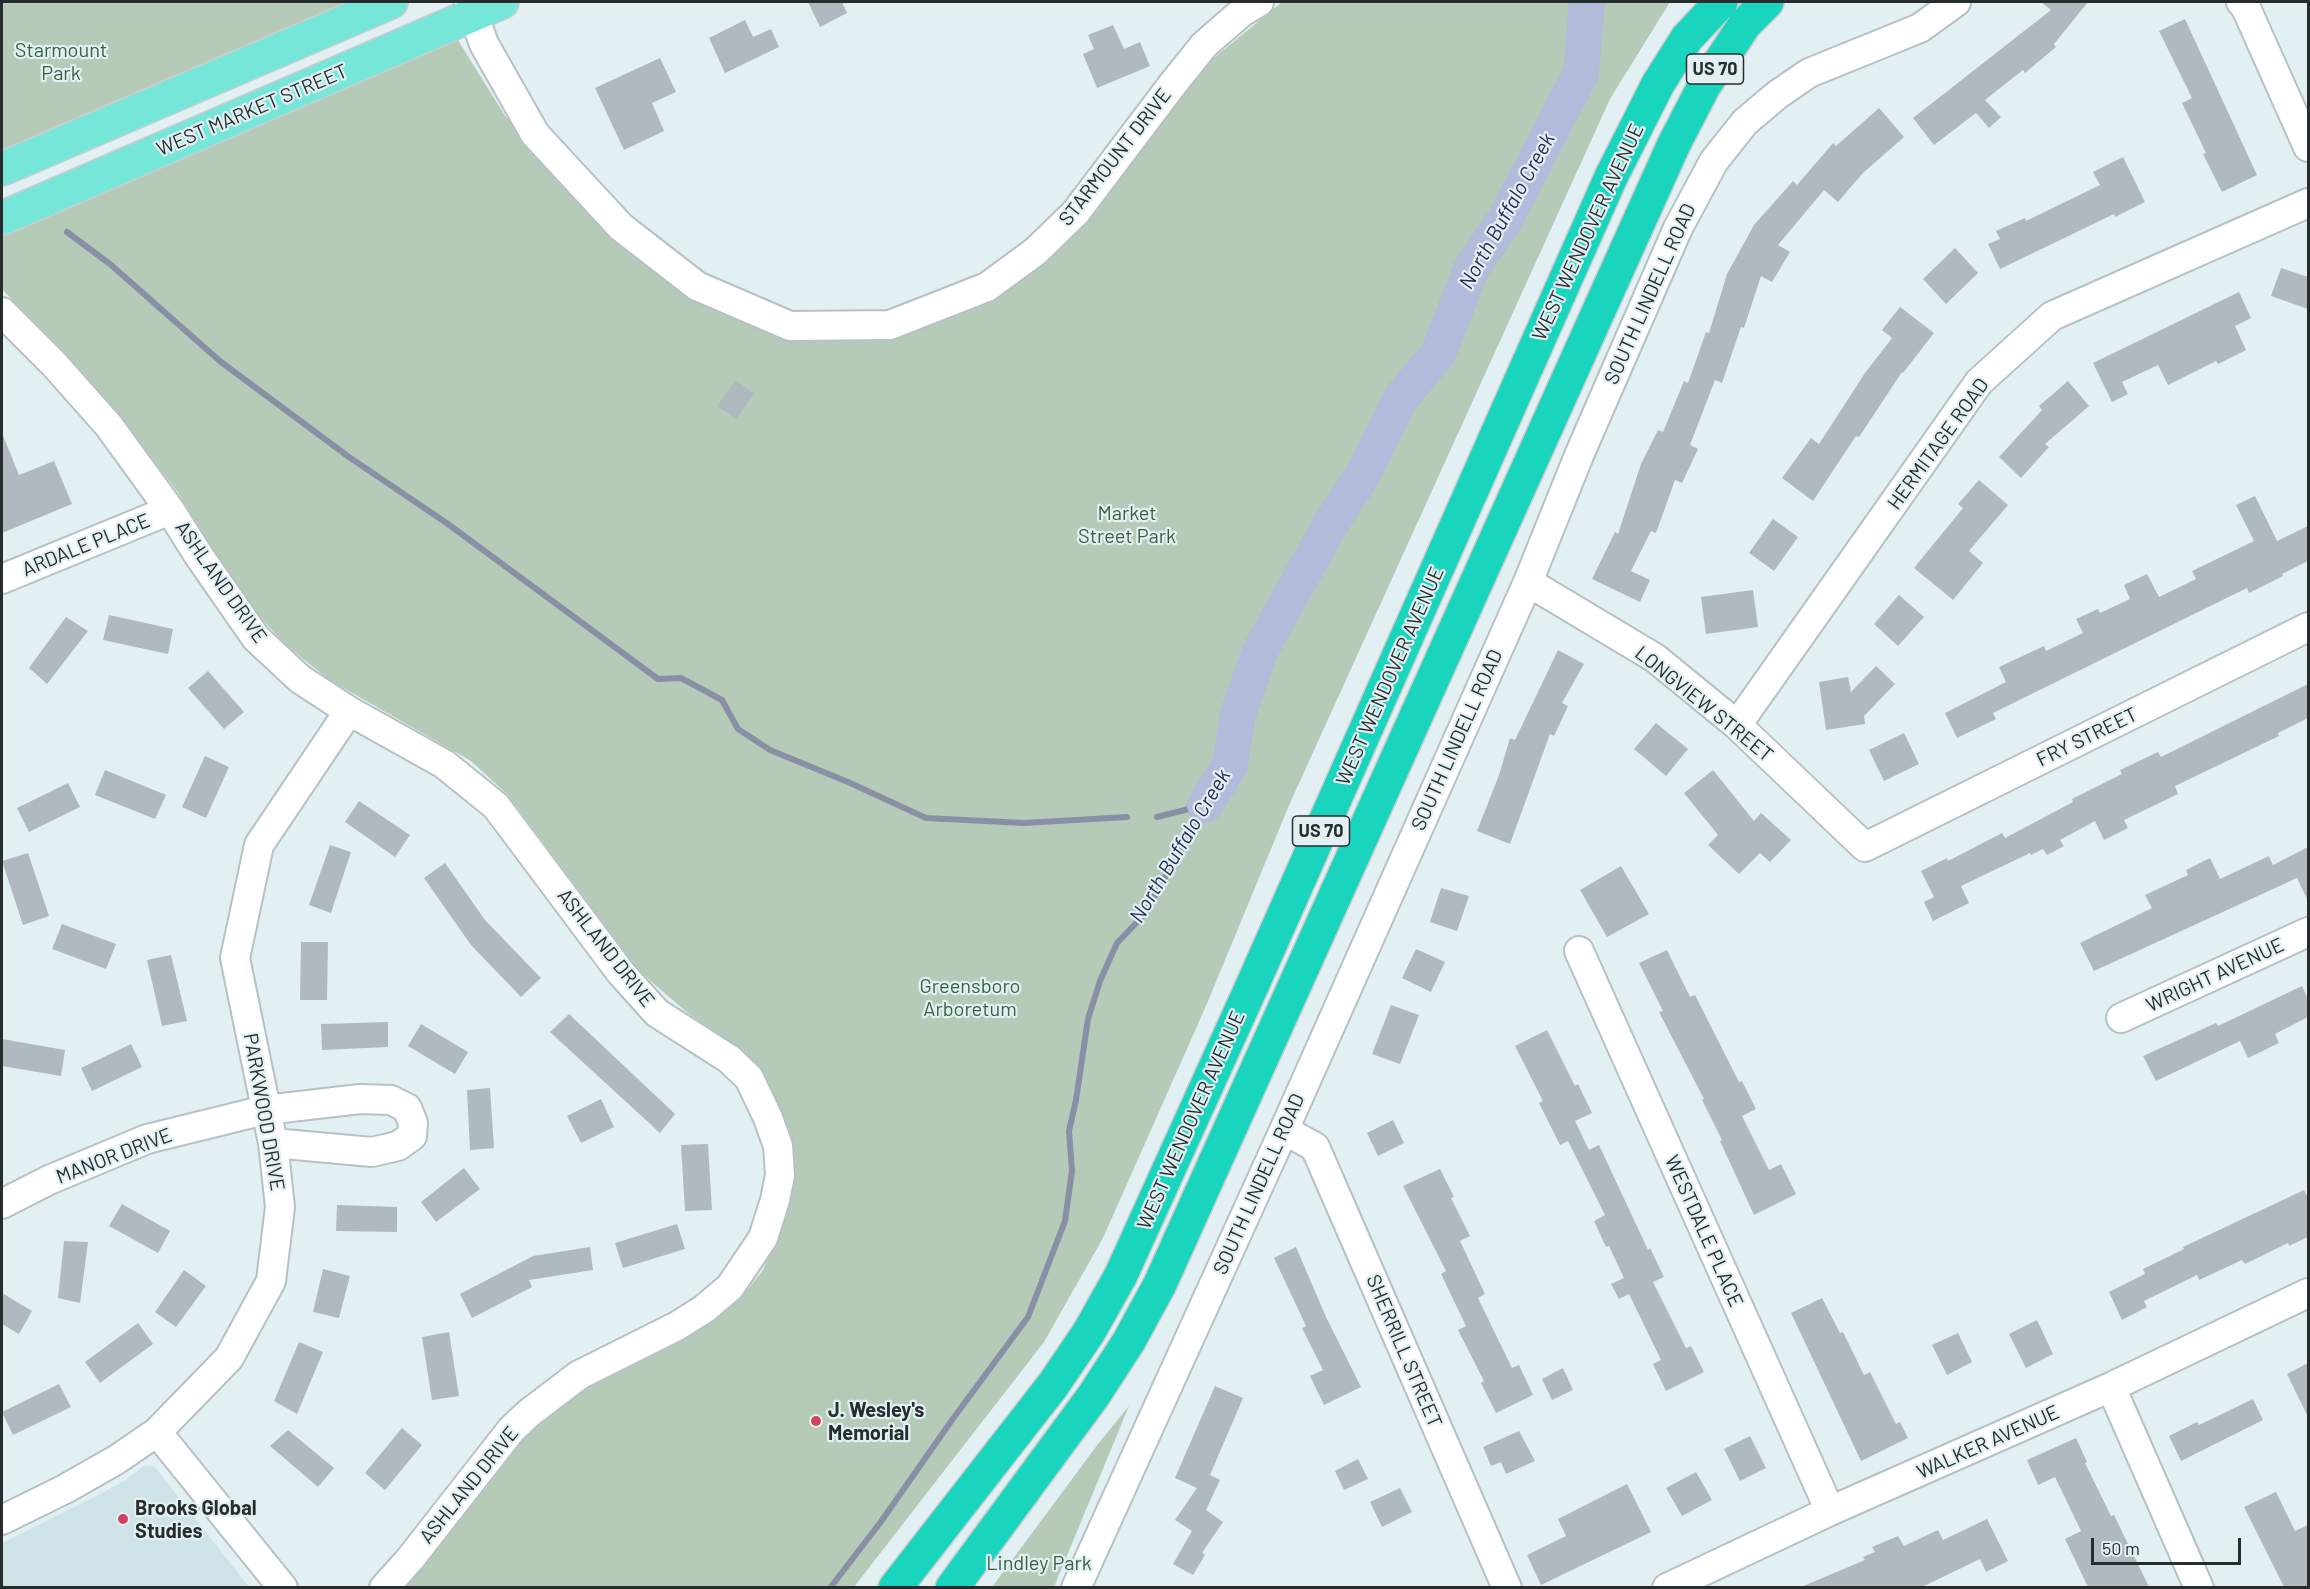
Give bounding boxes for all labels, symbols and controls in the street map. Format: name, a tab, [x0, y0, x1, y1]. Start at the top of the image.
park label: Starmount Park	[15, 38, 107, 85]
road number: US 70	[1686, 54, 1744, 84]
street label: WEST MARKET STREET	[153, 59, 351, 161]
street label: STARMOUNT DRIVE	[1054, 83, 1176, 231]
street label: WEST WENDOVER AVENUE	[1527, 120, 1649, 344]
water label: North Buffalo Creek	[1454, 129, 1560, 293]
street label: SOUTH LINDELL ROAD	[1599, 200, 1701, 388]
street label: HERMITAGE ROAD	[1882, 374, 1994, 514]
park label: Market Street Park	[1078, 501, 1176, 548]
street label: ARDALE PLACE	[18, 508, 154, 582]
street label: ASHLAND DRIVE	[170, 516, 272, 648]
street label: WEST WENDOVER AVENUE	[1331, 563, 1449, 789]
street label: LONGVIEW STREET	[1630, 641, 1778, 767]
street label: SOUTH LINDELL ROAD	[1406, 646, 1508, 834]
street label: FRY STREET	[2033, 702, 2141, 772]
water label: North Buffalo Creek	[1124, 765, 1236, 927]
road number: US 70	[1292, 816, 1350, 846]
street label: ASHLAND DRIVE	[552, 884, 660, 1012]
street label: WRIGHT AVENUE	[2142, 933, 2288, 1017]
park label: Greensboro Arboretum	[920, 974, 1020, 1021]
street label: WEST WENDOVER AVENUE	[1132, 1007, 1250, 1233]
street label: PARKWOOD DRIVE	[238, 1031, 290, 1193]
street label: SOUTH LINDELL ROAD	[1208, 1090, 1310, 1278]
street label: MANOR DRIVE	[53, 1123, 175, 1189]
street label: WESTDALE PLACE	[1660, 1151, 1748, 1311]
street label: SHERRILL STREET	[1361, 1271, 1447, 1431]
place label: J. Wesley's Memorial	[828, 1398, 924, 1445]
street label: WALKER AVENUE	[1913, 1400, 2063, 1484]
marker: J. Wesley's Memorial	[809, 1414, 823, 1428]
street label: ASHLAND DRIVE	[415, 1422, 523, 1548]
place label: Brooks Global Studies	[135, 1496, 257, 1543]
marker: Brooks Global Studies	[116, 1512, 130, 1526]
scale bar	[2094, 1526, 2244, 1564]
text: 50 m	[2102, 1537, 2140, 1559]
park label: Lindley Park	[986, 1551, 1092, 1575]

